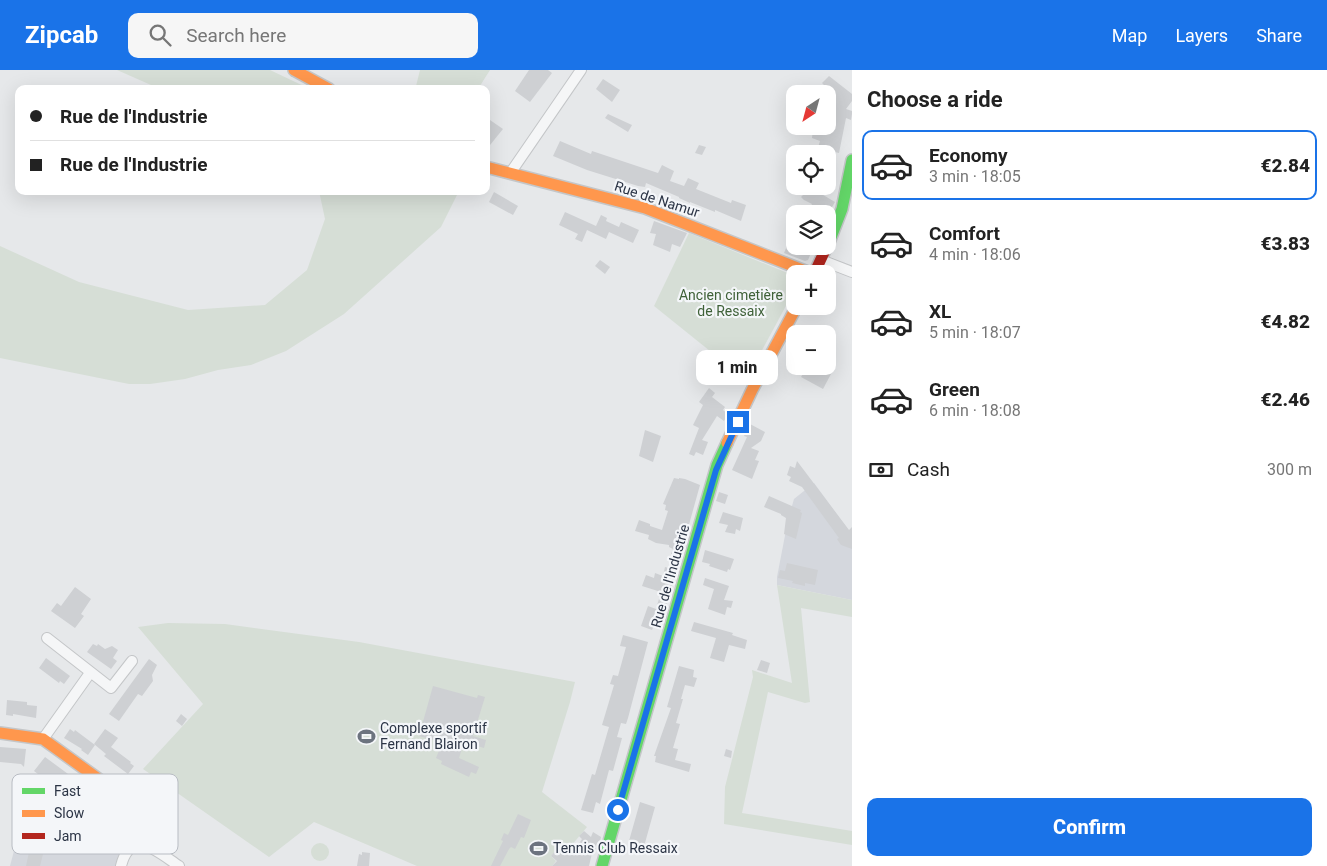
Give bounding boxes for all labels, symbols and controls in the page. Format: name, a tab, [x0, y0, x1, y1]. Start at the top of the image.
search box	[128, 13, 478, 58]
text: Zipcab	[25, 21, 98, 49]
icon: search	[146, 21, 174, 49]
text: Search here	[186, 24, 286, 47]
text: Map	[1112, 25, 1147, 46]
text: Layers	[1175, 25, 1228, 46]
text: Share	[1256, 25, 1302, 46]
north arrow	[786, 85, 836, 135]
map controls	[786, 85, 836, 375]
text: Choose a ride	[867, 87, 1003, 112]
text: Rue de l'Industrie	[60, 105, 208, 128]
icon: car	[869, 143, 914, 188]
text: Economy	[929, 144, 1008, 167]
button: locate	[786, 145, 836, 195]
text: Rue de l'Industrie	[60, 153, 208, 176]
text: €2.84	[1261, 154, 1310, 177]
text: 3 min · 18:05	[929, 167, 1021, 186]
street label: Rue de Namur	[613, 178, 702, 220]
button: layers	[786, 205, 836, 255]
icon: car	[869, 221, 914, 266]
text: Comfort	[929, 222, 1000, 245]
text: €3.83	[1261, 232, 1310, 255]
text: 4 min · 18:06	[929, 245, 1021, 264]
button: +	[786, 265, 836, 315]
park label: Ancien cimetière de Ressaix	[679, 287, 783, 319]
icon: car	[869, 299, 914, 344]
text: XL	[929, 300, 951, 323]
text: €4.82	[1261, 310, 1310, 333]
text: 5 min · 18:07	[929, 323, 1021, 342]
button: −	[786, 325, 836, 375]
callout: 1 min	[697, 350, 779, 384]
text: 1 min	[717, 358, 757, 377]
icon: car	[869, 377, 914, 422]
text: Green	[929, 378, 980, 401]
text: €2.46	[1261, 388, 1310, 411]
text: 6 min · 18:08	[929, 401, 1021, 420]
route end	[727, 411, 749, 433]
icon: cash	[867, 456, 895, 484]
text: Cash	[907, 458, 950, 481]
text: 300 m	[1267, 460, 1312, 479]
street label: Rue de l'Industrie	[648, 523, 692, 629]
place label: Complexe sportif Fernand Blairon	[380, 720, 487, 752]
sports icon: Complexe sportif Fernand Blairon	[356, 726, 376, 746]
legend	[12, 774, 178, 854]
text: Fast	[54, 783, 81, 799]
button: Confirm	[867, 798, 1312, 856]
route start	[607, 799, 629, 821]
text: Slow	[54, 805, 85, 821]
text: Jam	[54, 828, 82, 844]
sports icon: Tennis Club Ressaix	[529, 838, 549, 858]
place label: Tennis Club Ressaix	[553, 840, 678, 856]

